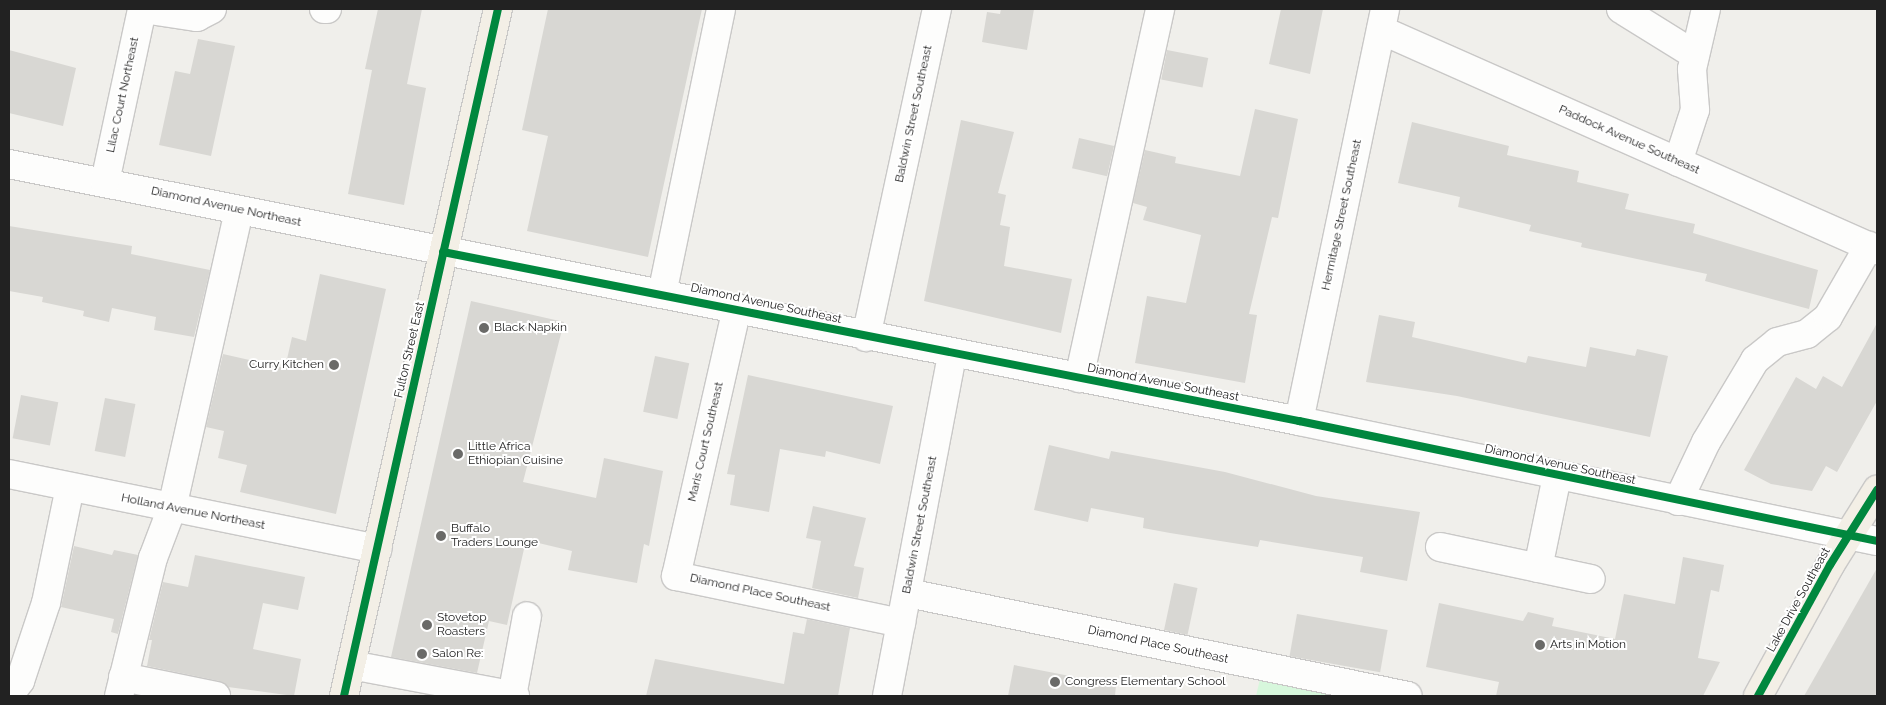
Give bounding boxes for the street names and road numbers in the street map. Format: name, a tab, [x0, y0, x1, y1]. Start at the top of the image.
street label: Lilac Court Northeast	[104, 36, 142, 154]
street label: Baldwin Street Southeast	[892, 44, 936, 184]
street label: Paddock Avenue Southeast	[1556, 102, 1702, 178]
street label: Hermitage Street Southeast	[1319, 138, 1365, 292]
street label: Diamond Avenue Northeast	[149, 184, 303, 230]
street label: Diamond Avenue Southeast	[689, 281, 843, 327]
street label: Fulton Street East	[392, 301, 428, 399]
street label: Diamond Avenue Southeast	[1086, 361, 1240, 405]
street label: Maris Court Southeast	[685, 381, 727, 503]
street label: Diamond Avenue Southeast	[1483, 442, 1637, 488]
street label: Baldwin Street Southeast	[900, 455, 940, 595]
street label: Holland Avenue Northeast	[120, 491, 266, 533]
street label: Lake Drive Southeast	[1764, 545, 1834, 655]
street label: Diamond Place Southeast	[688, 571, 832, 615]
street label: Diamond Place Southeast	[1086, 623, 1230, 667]

